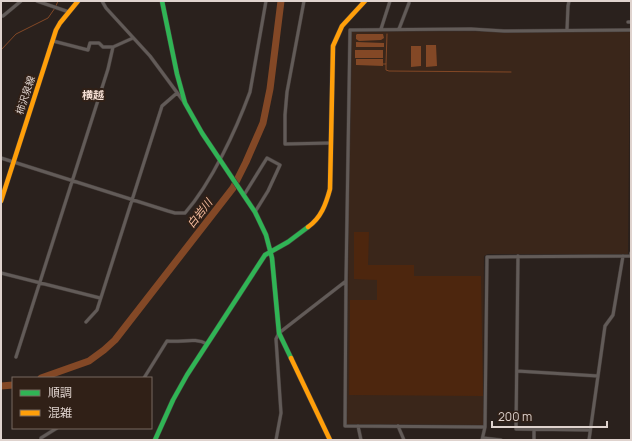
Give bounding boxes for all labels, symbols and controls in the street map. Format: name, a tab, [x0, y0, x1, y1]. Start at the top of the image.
street label: 柿沢泉線	[12, 74, 38, 116]
district label: 横越	[82, 87, 104, 102]
water label: 白岩川	[183, 195, 216, 231]
legend	[12, 377, 152, 429]
text: 順調	[48, 384, 72, 401]
scale bar	[492, 403, 607, 429]
text: 混雑	[48, 404, 72, 421]
text: 200 m	[498, 408, 532, 425]

